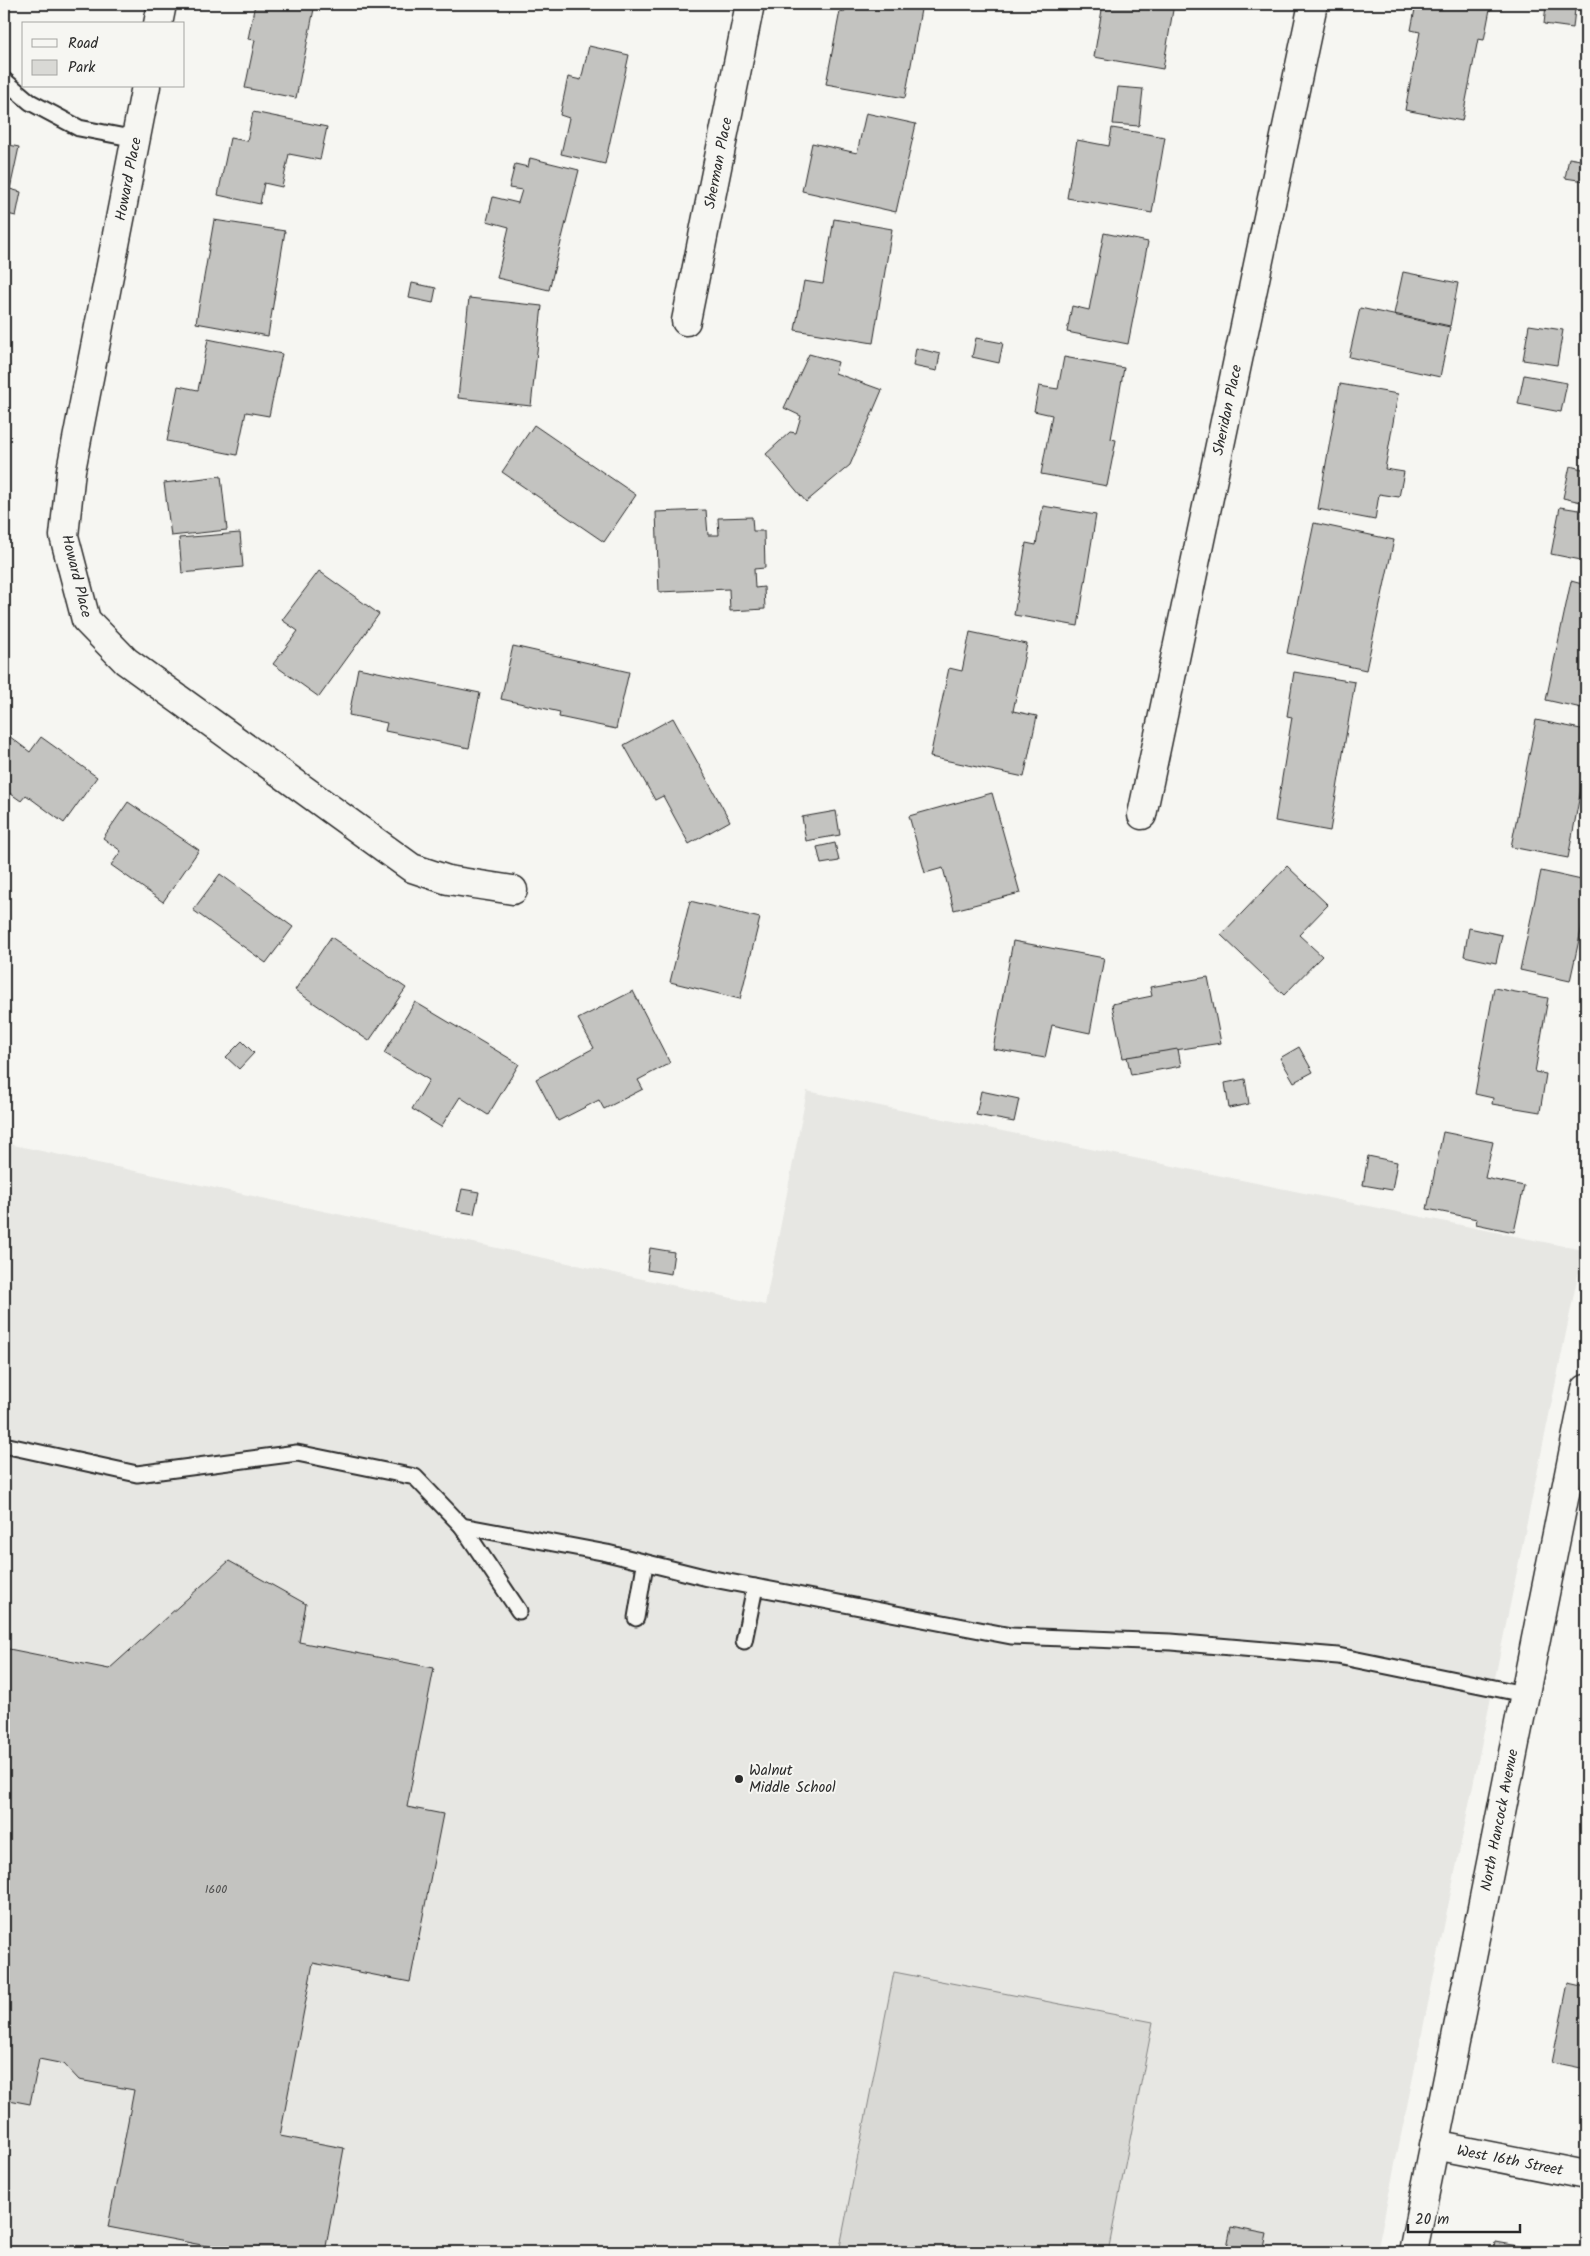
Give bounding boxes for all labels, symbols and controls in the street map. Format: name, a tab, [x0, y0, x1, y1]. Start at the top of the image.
legend	[22, 22, 185, 88]
text: Road	[68, 32, 99, 56]
text: Park	[68, 56, 96, 80]
street label: Sherman Place	[698, 115, 740, 211]
street label: Howard Place	[109, 135, 149, 223]
street label: Sheridan Place	[1207, 362, 1249, 458]
street label: Howard Place	[54, 532, 98, 620]
street label: North Hancock Avenue	[1474, 1747, 1526, 1893]
place label: Walnut Middle School	[749, 1759, 836, 1800]
marker: Walnut Middle School	[733, 1773, 745, 1785]
house number: 1600	[205, 1880, 227, 1899]
street label: West 16th Street	[1455, 2139, 1565, 2183]
scale bar	[1408, 2201, 1520, 2233]
text: 20 m	[1415, 2208, 1449, 2232]

